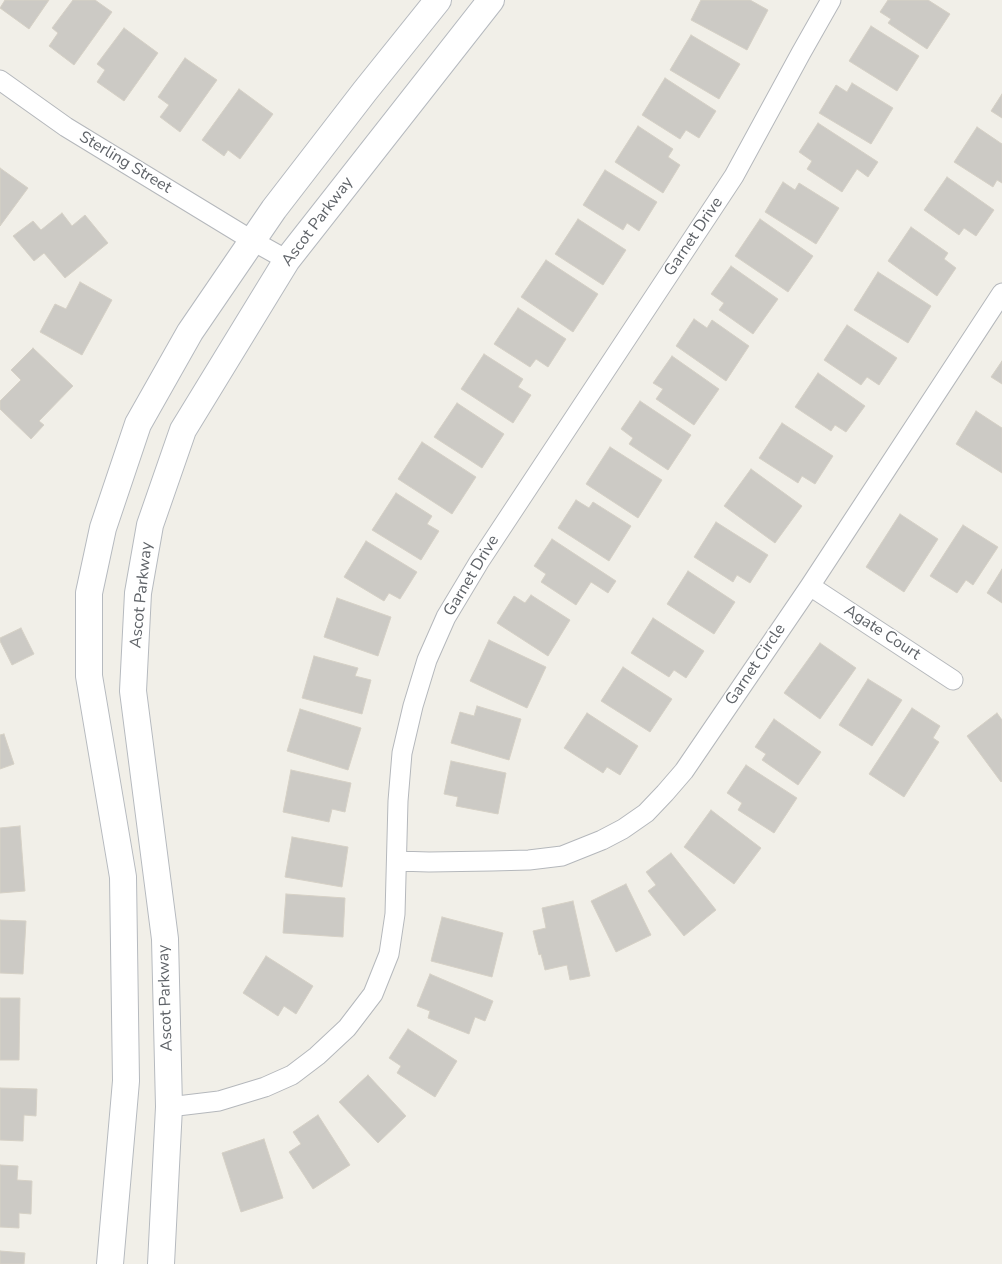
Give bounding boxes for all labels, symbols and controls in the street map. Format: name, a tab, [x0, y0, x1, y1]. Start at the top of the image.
street label: Sterling Street	[75, 128, 175, 198]
street label: Ascot Parkway	[278, 174, 358, 270]
street label: Garnet Drive	[661, 194, 727, 280]
street label: Garnet Drive	[440, 532, 504, 620]
street label: Ascot Parkway	[127, 541, 157, 649]
street label: Agate Court	[840, 601, 924, 665]
street label: Garnet Circle	[722, 621, 790, 709]
street label: Ascot Parkway	[155, 944, 177, 1052]

